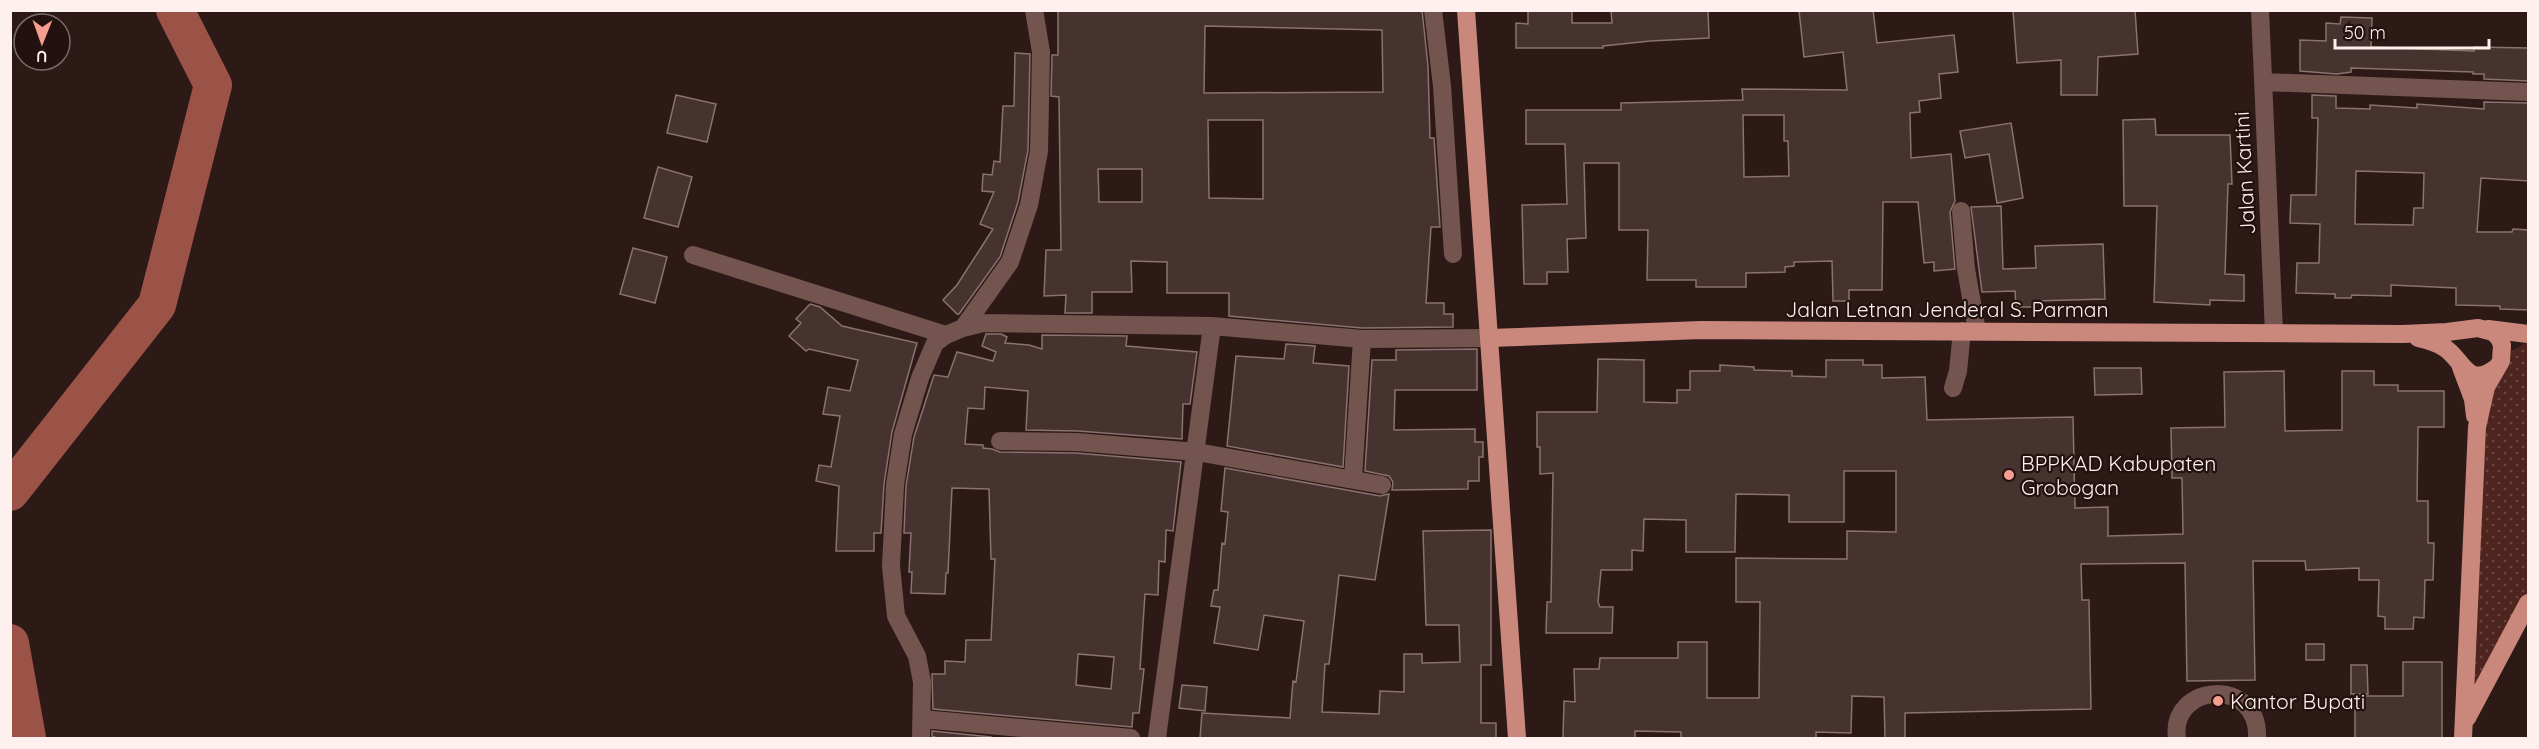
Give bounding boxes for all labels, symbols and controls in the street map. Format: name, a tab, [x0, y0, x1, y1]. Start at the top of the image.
north arrow	[12, 12, 72, 72]
scale bar	[2335, 12, 2490, 50]
text: 50 m	[2344, 21, 2386, 44]
text: U	[36, 47, 48, 67]
street label: Jalan Kartini	[2228, 111, 2260, 235]
street label: Jalan Letnan Jenderal S. Parman	[1785, 296, 2109, 322]
place label: BPPKAD Kabupaten Grobogan	[2021, 450, 2216, 500]
marker: BPPKAD Kabupaten Grobogan	[2002, 468, 2016, 482]
place label: Kantor Bupati	[2230, 688, 2365, 714]
marker: Kantor Bupati	[2211, 694, 2225, 708]

